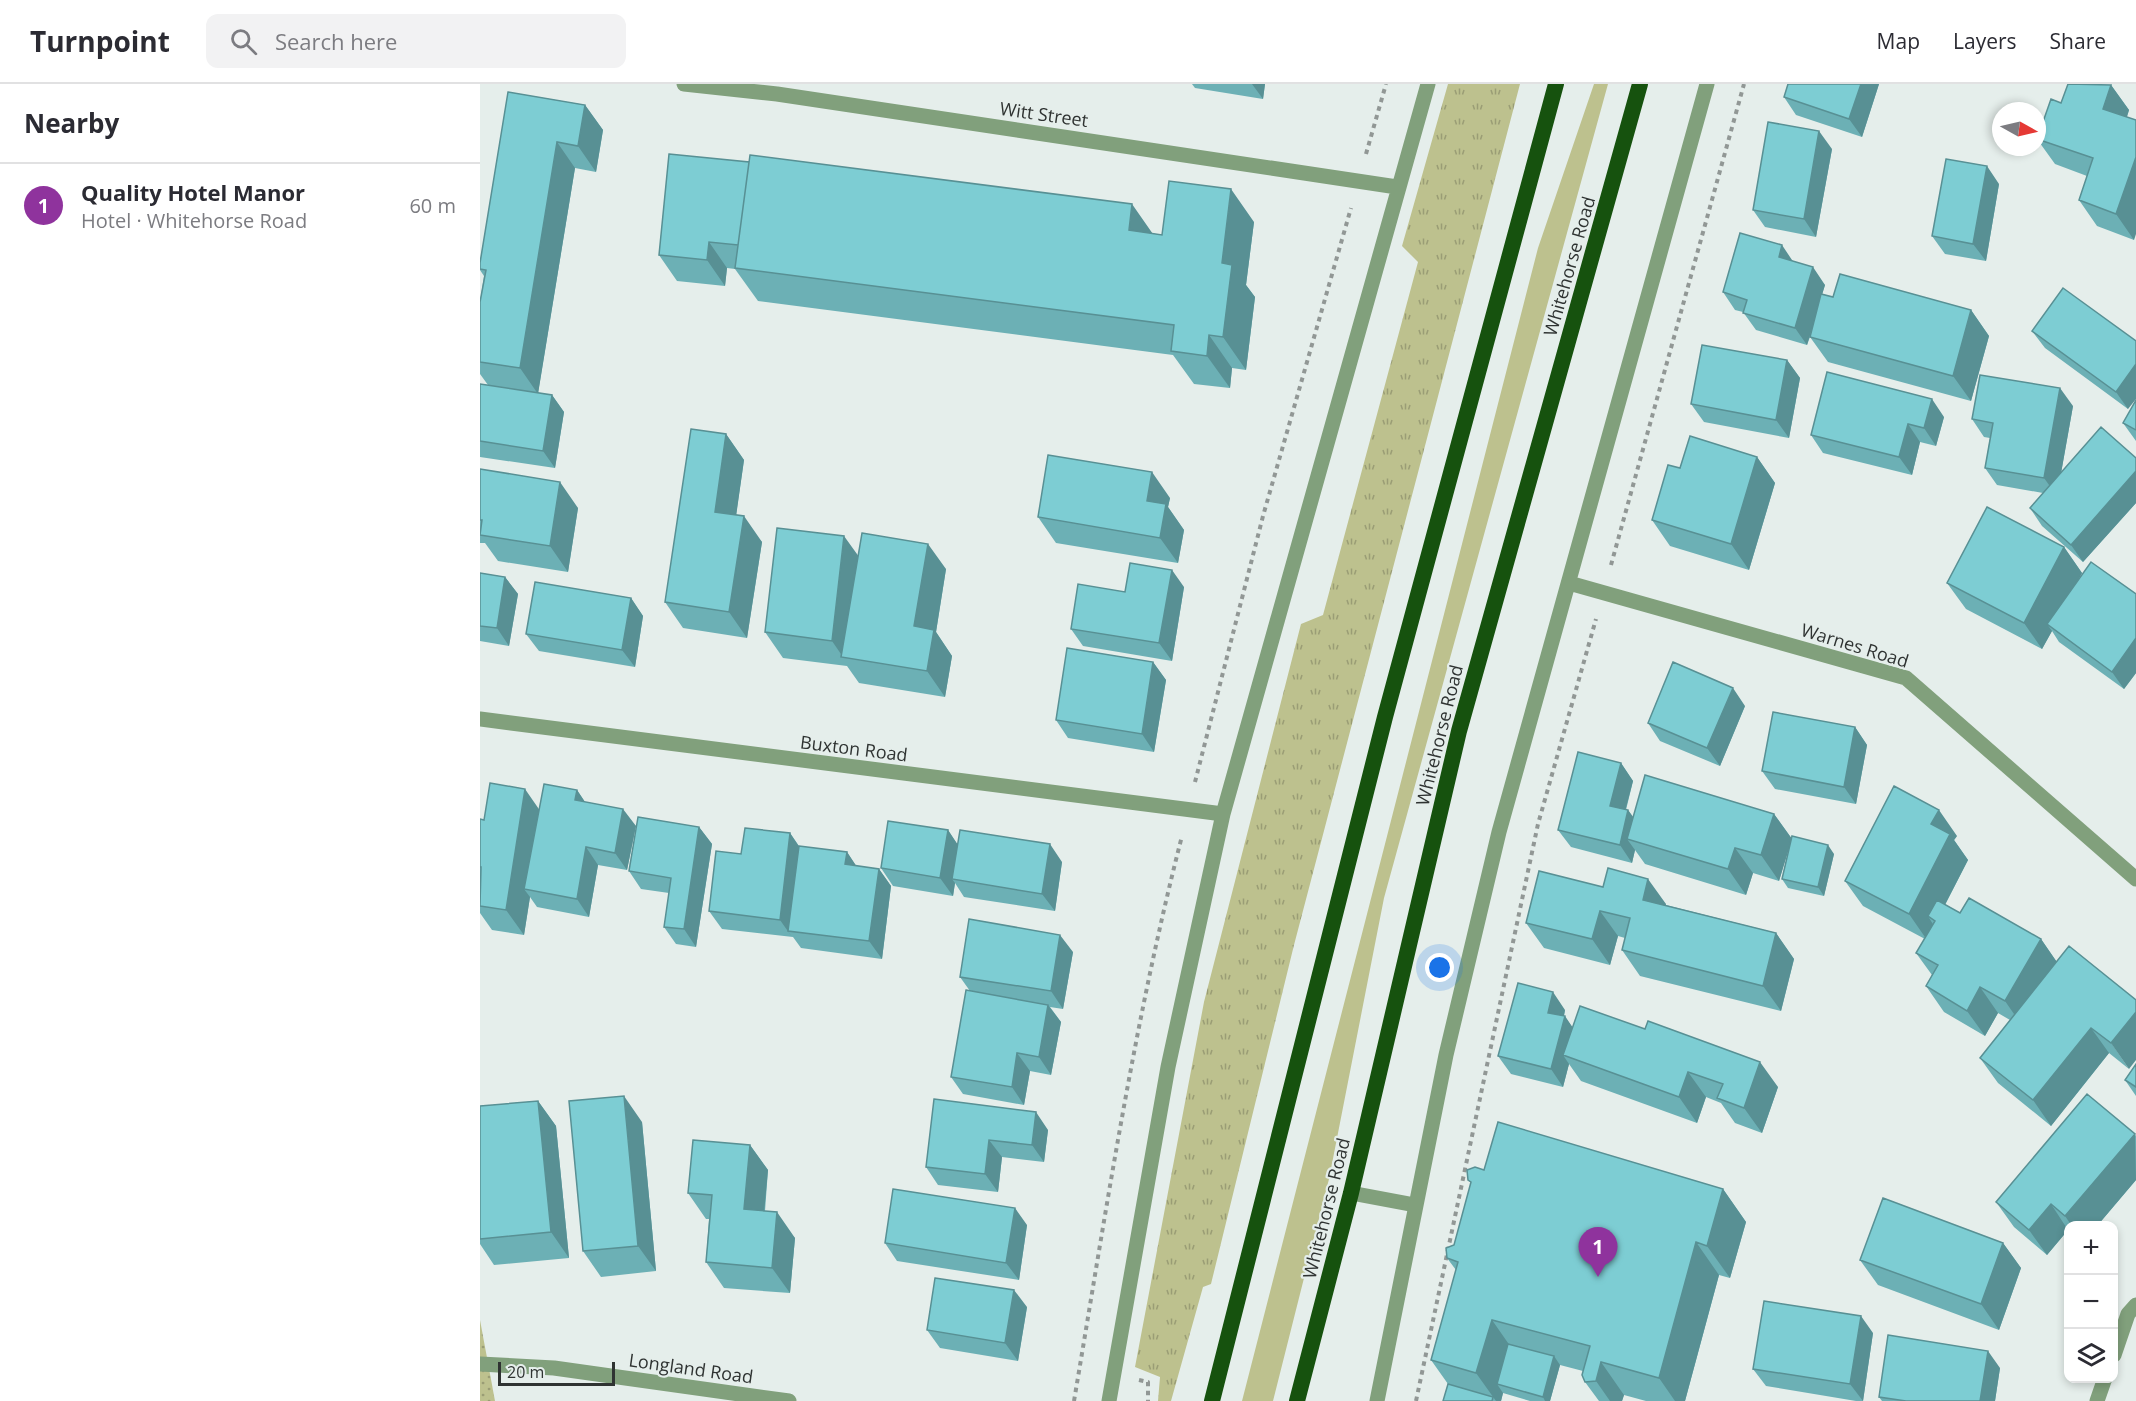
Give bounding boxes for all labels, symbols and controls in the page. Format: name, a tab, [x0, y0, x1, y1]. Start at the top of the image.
search box	[206, 14, 626, 68]
text: Turnpoint	[30, 22, 170, 60]
icon: search	[227, 25, 260, 58]
text: Search here	[275, 26, 397, 56]
text: Map	[1877, 27, 1920, 55]
text: Layers	[1953, 27, 2017, 55]
text: Share	[2050, 27, 2106, 55]
street label: Witt Street	[998, 96, 1090, 132]
north arrow	[1992, 102, 2046, 156]
text: Nearby	[24, 105, 119, 141]
text: Quality Hotel Manor	[81, 177, 305, 207]
text: 1	[38, 192, 49, 219]
text: 60 m	[409, 192, 456, 219]
street label: Whitehorse Road	[1538, 193, 1600, 339]
text: Hotel · Whitehorse Road	[81, 207, 307, 234]
street label: Warnes Road	[1798, 617, 1912, 673]
street label: Whitehorse Road	[1410, 662, 1468, 808]
street label: Buxton Road	[799, 730, 909, 766]
your location	[1425, 953, 1454, 982]
street label: Whitehorse Road	[1297, 1135, 1355, 1281]
map controls	[2064, 1221, 2118, 1383]
button: +	[2064, 1221, 2118, 1275]
pin: 1	[1578, 1228, 1618, 1277]
button: −	[2064, 1275, 2118, 1329]
button: layers	[2064, 1329, 2118, 1383]
street label: Longland Road	[627, 1347, 755, 1389]
scale bar	[498, 1359, 615, 1386]
text: 20 m	[507, 1361, 544, 1383]

